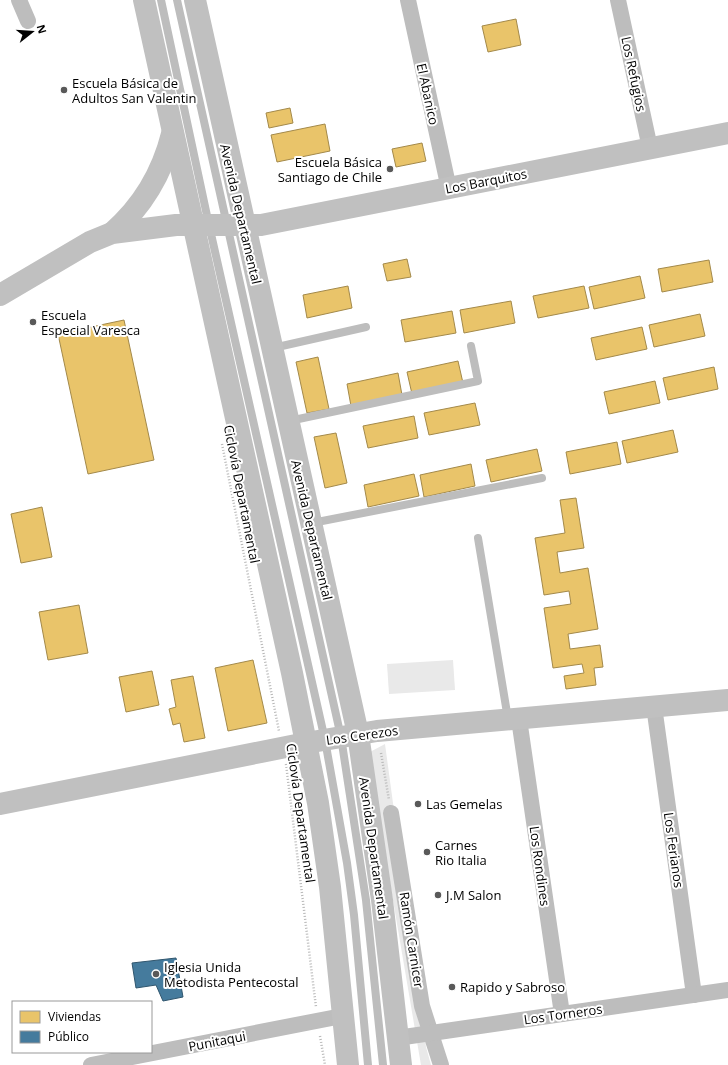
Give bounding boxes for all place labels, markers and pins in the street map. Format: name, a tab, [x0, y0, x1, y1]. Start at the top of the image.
place label: Escuela Básica de Adultos San Valentin	[72, 74, 197, 107]
marker: Escuela Básica de Adultos San Valentin	[59, 85, 69, 95]
place label: Escuela Básica Santiago de Chile	[278, 153, 382, 186]
marker: Escuela Básica Santiago de Chile	[385, 164, 395, 174]
place label: Escuela Especial Varesca	[41, 306, 140, 339]
marker: Escuela Especial Varesca	[28, 317, 38, 327]
place label: Las Gemelas	[426, 795, 502, 813]
marker: Las Gemelas	[413, 799, 423, 809]
place label: Carnes Rio Italia	[435, 836, 487, 869]
marker: Carnes Rio Italia	[422, 847, 432, 857]
place label: J.M Salon	[444, 886, 501, 904]
marker: J.M Salon	[433, 890, 443, 900]
place label: Iglesia Unida Metodista Pentecostal	[164, 958, 299, 991]
marker: Iglesia Unida Metodista Pentecostal	[151, 969, 161, 979]
place label: Rapido y Sabroso	[460, 978, 565, 996]
marker: Rapido y Sabroso	[447, 982, 457, 992]

